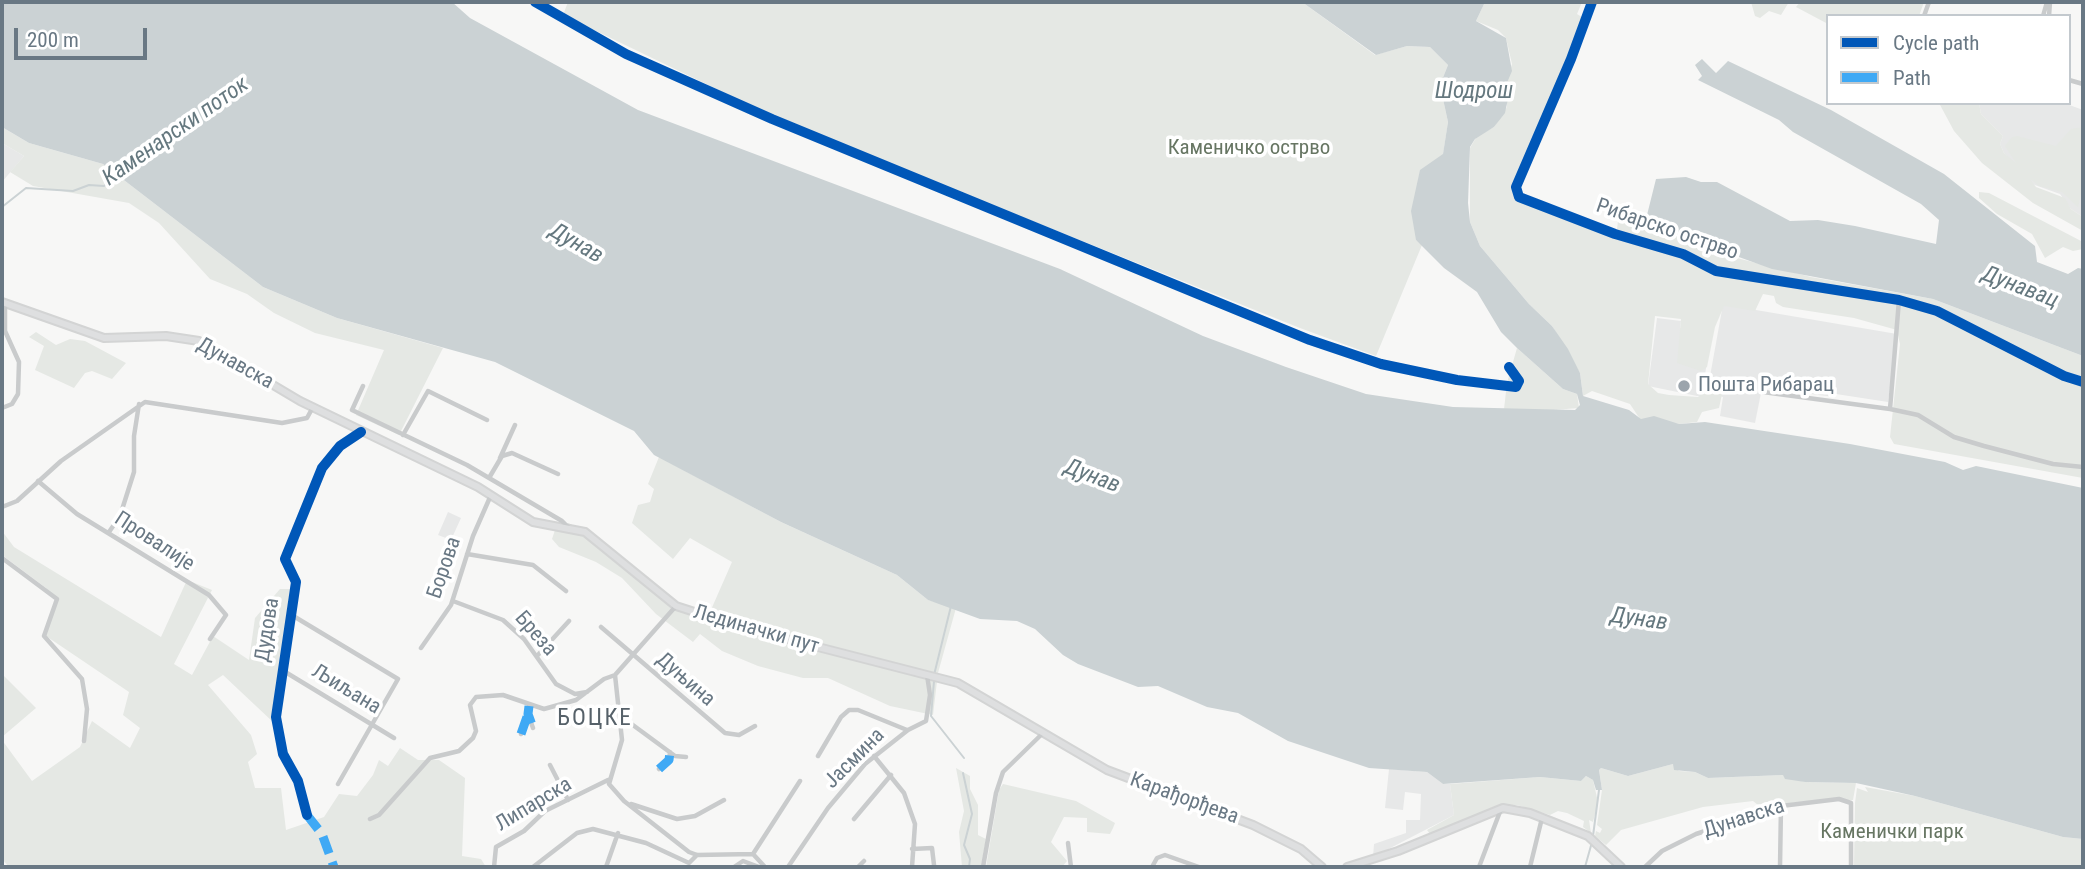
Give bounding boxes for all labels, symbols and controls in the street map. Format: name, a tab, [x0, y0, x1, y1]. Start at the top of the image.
scale bar	[18, 14, 150, 58]
legend	[1826, 14, 2071, 105]
text: 200 m	[27, 28, 79, 52]
text: Cycle path	[1893, 31, 1979, 55]
text: Path	[1893, 66, 1931, 90]
water label: Каменарски поток	[98, 71, 254, 193]
water label: Шодрош	[1435, 78, 1513, 106]
park label: Каменичко острво	[1168, 136, 1330, 162]
street label: Рибарско острво	[1593, 194, 1741, 266]
water label: Дунав	[544, 218, 608, 270]
water label: Дунавац	[1978, 261, 2062, 315]
street label: Дунавска	[192, 333, 278, 395]
place label: Пошта Рибарац	[1698, 373, 1834, 399]
marker: Пошта Рибарац	[1676, 378, 1692, 394]
water label: Дунав	[1060, 454, 1124, 500]
street label: Провалије	[109, 507, 199, 577]
street label: Борова	[423, 534, 467, 602]
street label: Дудова	[251, 596, 285, 664]
street label: Лединачки пут	[690, 600, 822, 660]
water label: Дунав	[1609, 602, 1669, 638]
street label: Бреза	[509, 606, 561, 662]
street label: Дуњина	[650, 648, 720, 712]
street label: Љиљана	[307, 660, 385, 720]
district label: БОЦКЕ	[558, 705, 632, 733]
street label: Јасмина	[820, 724, 890, 794]
street label: Карађорђева	[1126, 768, 1242, 830]
street label: Липарска	[491, 772, 577, 838]
street label: Дунавска	[1700, 794, 1788, 844]
park label: Каменички парк	[1820, 820, 1964, 846]

